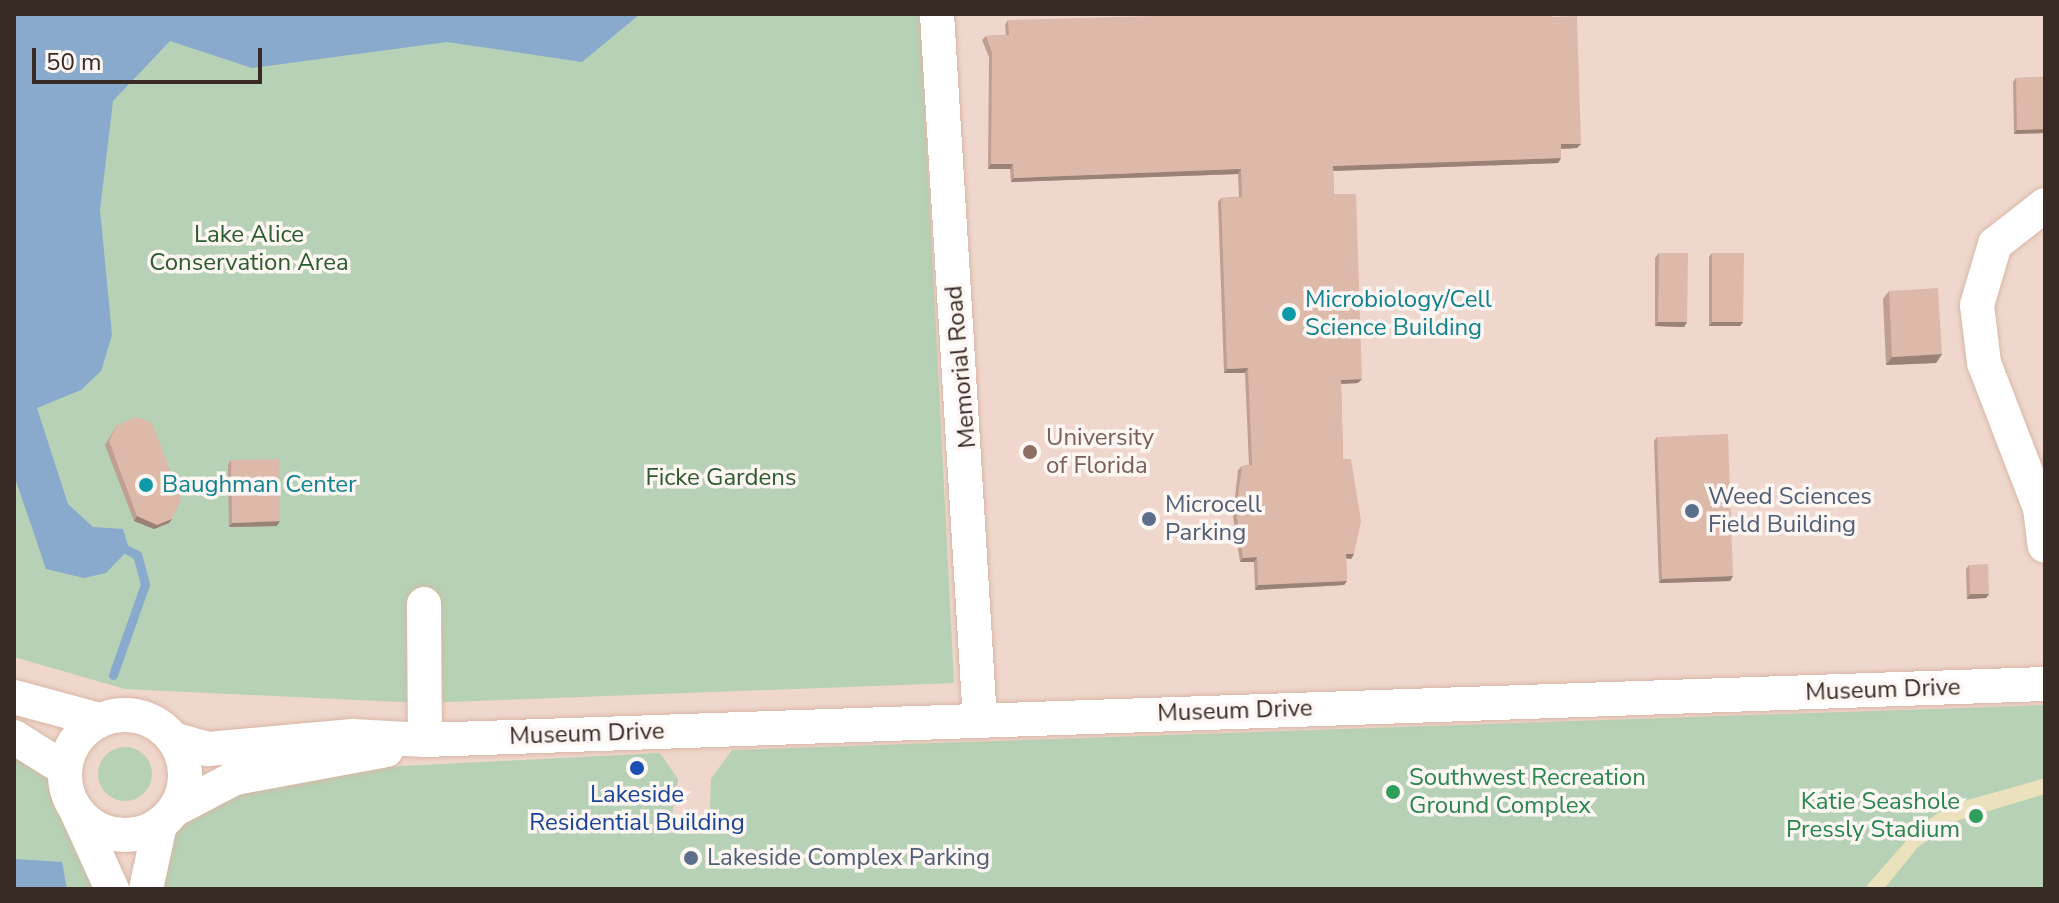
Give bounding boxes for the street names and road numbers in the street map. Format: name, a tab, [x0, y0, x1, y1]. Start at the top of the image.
street label: Memorial Road	[940, 284, 982, 450]
street label: Museum Drive	[1805, 673, 1961, 707]
street label: Museum Drive	[1157, 694, 1313, 728]
street label: Museum Drive	[509, 717, 665, 751]

